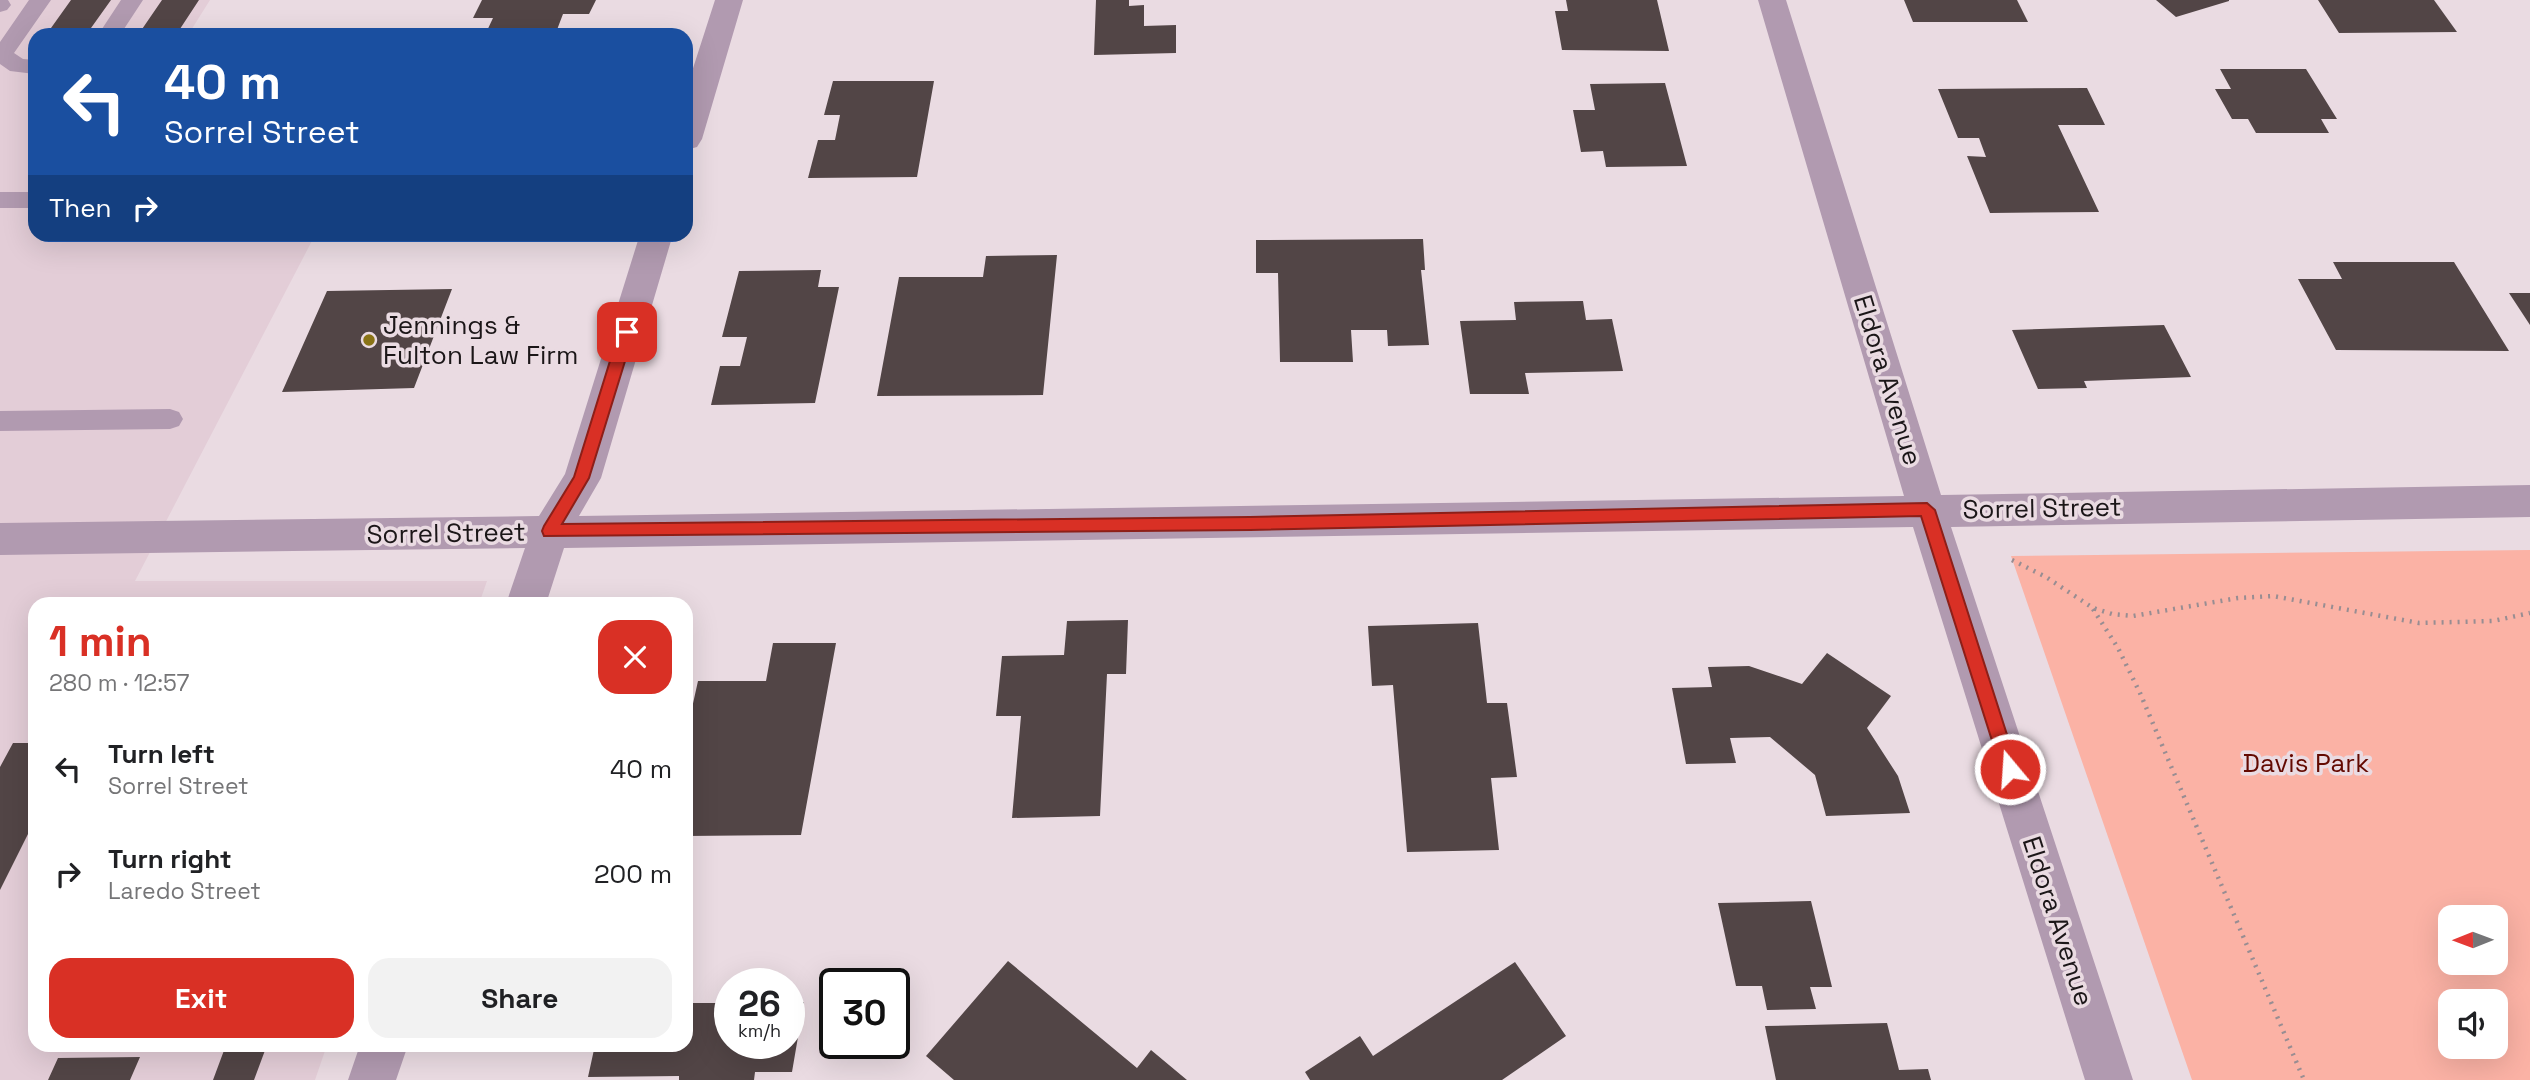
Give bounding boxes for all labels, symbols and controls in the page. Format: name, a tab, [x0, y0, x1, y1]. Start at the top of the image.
text: 40 m	[164, 51, 281, 113]
icon: left	[49, 56, 140, 147]
text: Sorrel Street	[164, 112, 360, 152]
icon: right	[126, 189, 164, 227]
text: Then	[49, 191, 112, 225]
street label: Eldora Avenue	[1846, 291, 1930, 469]
pin	[597, 302, 657, 362]
place label: Jennings & Fulton Law Firm	[383, 308, 578, 372]
icon: arrive	[608, 313, 646, 351]
marker: Jennings & Fulton Law Firm	[361, 332, 377, 348]
street label: Sorrel Street	[1962, 490, 2122, 526]
street label: Sorrel Street	[366, 515, 526, 551]
text: 1 min	[49, 615, 152, 668]
button: close	[598, 620, 672, 694]
text: 280 m · 12:57	[49, 668, 190, 698]
position arrow	[1973, 732, 2047, 806]
text: Turn left	[108, 737, 215, 771]
park label: Davis Park	[2243, 746, 2369, 780]
icon: left	[49, 750, 87, 788]
text: 40 m	[610, 752, 672, 786]
text: Sorrel Street	[108, 771, 249, 801]
street label: Eldora Avenue	[2015, 832, 2101, 1010]
text: Turn right	[108, 842, 232, 876]
icon: right	[49, 855, 87, 893]
text: 200 m	[594, 857, 672, 891]
text: Laredo Street	[108, 876, 261, 906]
north arrow	[2438, 905, 2508, 975]
map controls	[2438, 905, 2508, 1059]
button: Exit	[49, 958, 354, 1038]
button: Share	[368, 958, 672, 1038]
speed limit sign: 30	[819, 968, 910, 1059]
text: 26	[738, 982, 781, 1026]
button: sound	[2438, 989, 2508, 1059]
text: km/h	[738, 1019, 781, 1042]

